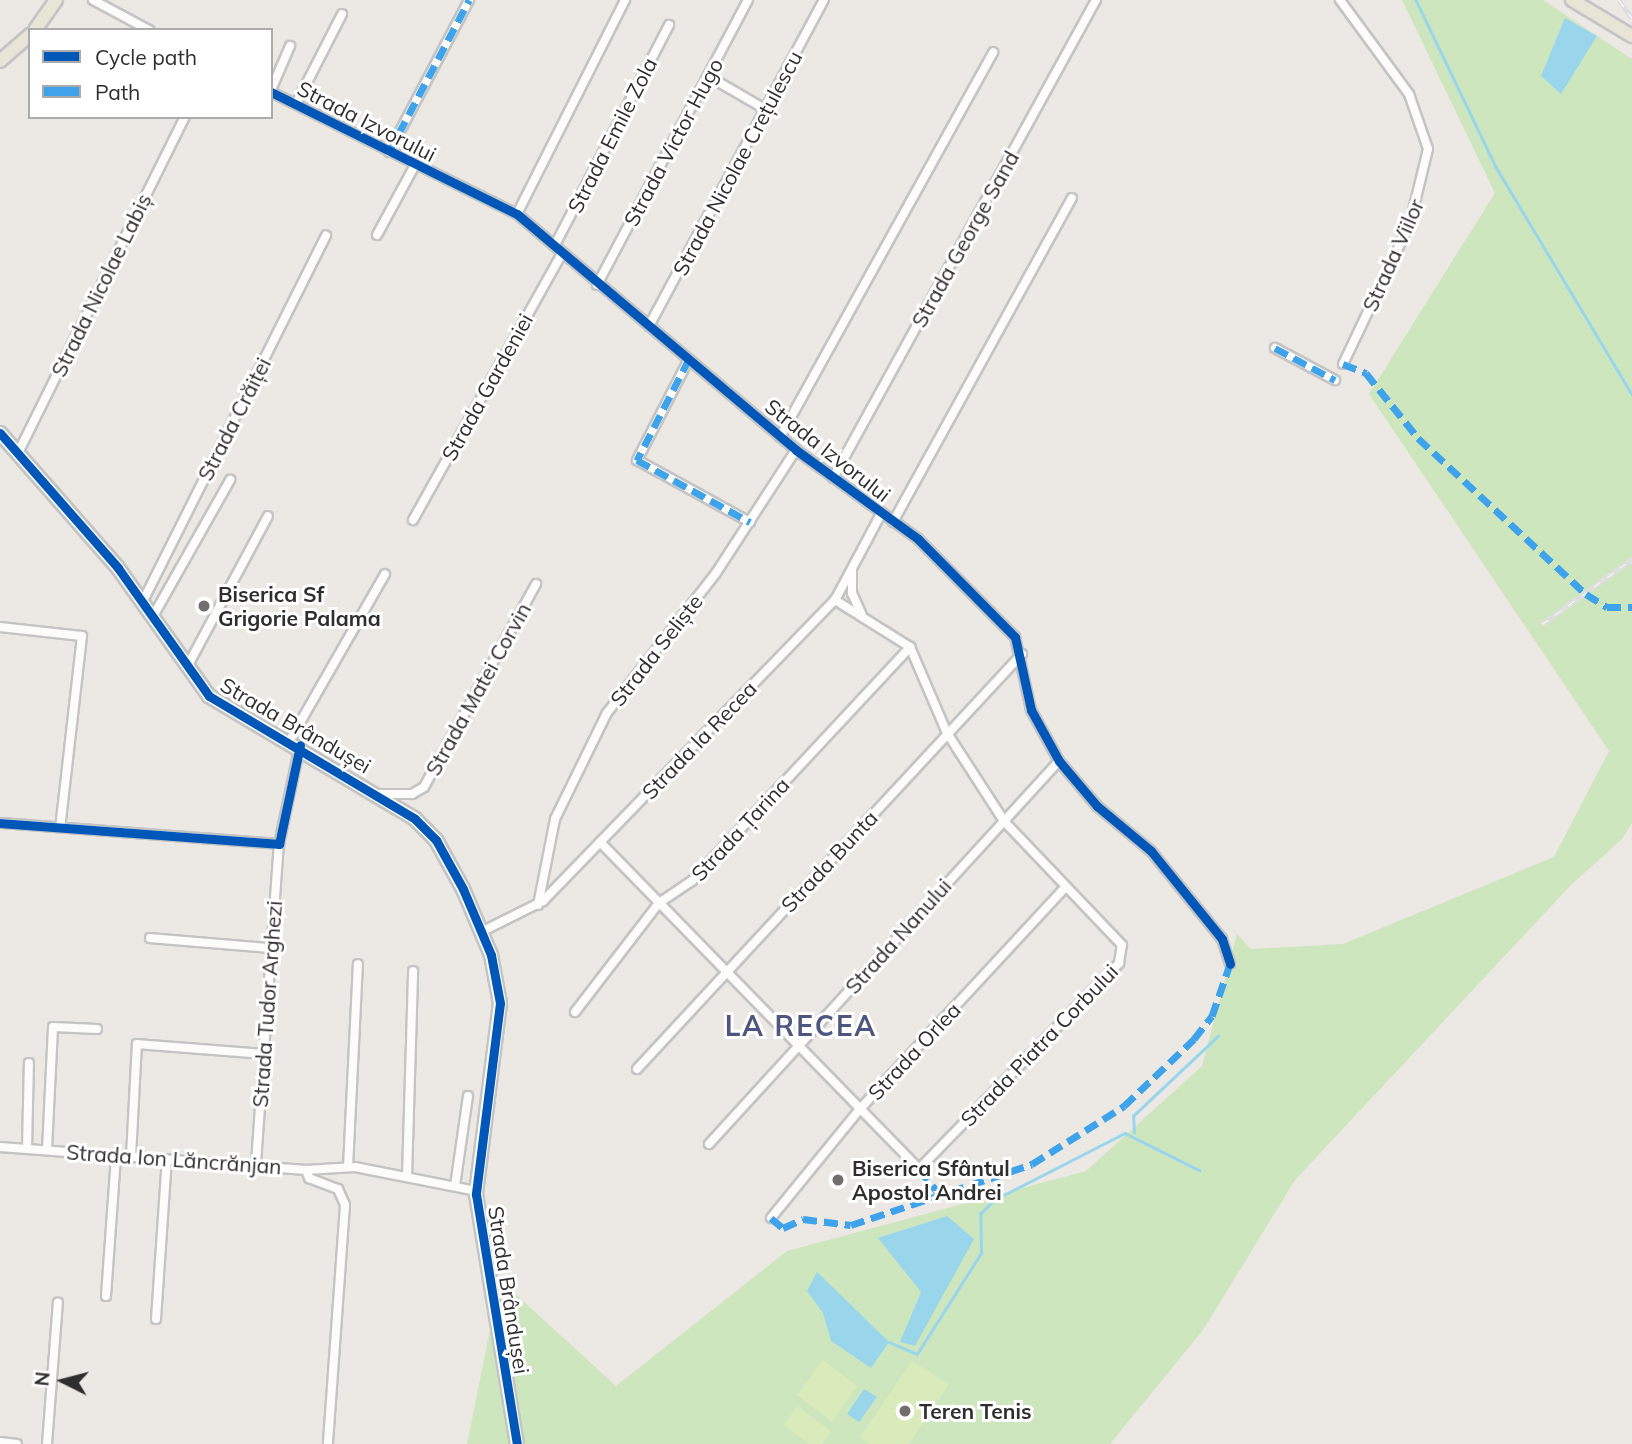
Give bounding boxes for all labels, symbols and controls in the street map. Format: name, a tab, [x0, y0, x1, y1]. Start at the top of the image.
legend	[28, 28, 273, 119]
text: Cycle path	[95, 44, 197, 70]
street label: Strada Nicolae Crețulescu	[667, 46, 807, 280]
street label: Strada Emile Zola	[562, 53, 662, 217]
street label: Strada Victor Hugo	[618, 54, 728, 230]
street label: Strada Izvorului	[293, 75, 441, 167]
text: Path	[95, 79, 140, 105]
street label: Strada George Sand	[906, 146, 1024, 332]
street label: Strada Nicolae Labiș	[46, 189, 156, 381]
street label: Strada Viilor	[1357, 195, 1429, 315]
street label: Strada Gardeniei	[436, 309, 538, 465]
street label: Strada Crăiței	[192, 353, 276, 485]
street label: Strada Izvorului	[760, 393, 896, 507]
place label: Biserica Sf Grigorie Palama	[218, 581, 381, 631]
street label: Strada Seliște	[605, 589, 707, 711]
marker: Biserica Sf Grigorie Palama	[196, 598, 212, 614]
street label: Strada Matei Corvin	[420, 598, 536, 780]
street label: Strada Brândușei	[216, 672, 376, 778]
street label: Strada la Recea	[636, 676, 762, 804]
street label: Strada Țarina	[686, 772, 794, 886]
street label: Strada Bunta	[776, 805, 882, 917]
street label: Strada Nanului	[840, 873, 956, 999]
street label: Strada Tudor Arghezi	[247, 900, 287, 1108]
street label: Strada Piatra Corbului	[955, 959, 1123, 1131]
street label: Strada Orlea	[862, 997, 966, 1105]
district label: LA RECEA	[726, 1009, 876, 1043]
street label: Strada Ion Lăncrănjan	[66, 1139, 282, 1179]
place label: Biserica Sfântul Apostol Andrei	[852, 1155, 1010, 1205]
marker: Biserica Sfântul Apostol Andrei	[830, 1172, 846, 1188]
street label: Strada Brândușei	[483, 1204, 535, 1376]
north arrow	[28, 1346, 98, 1416]
text: N	[29, 1370, 55, 1387]
place label: Teren Tenis	[919, 1398, 1031, 1424]
marker: Teren Tenis	[897, 1403, 913, 1419]

